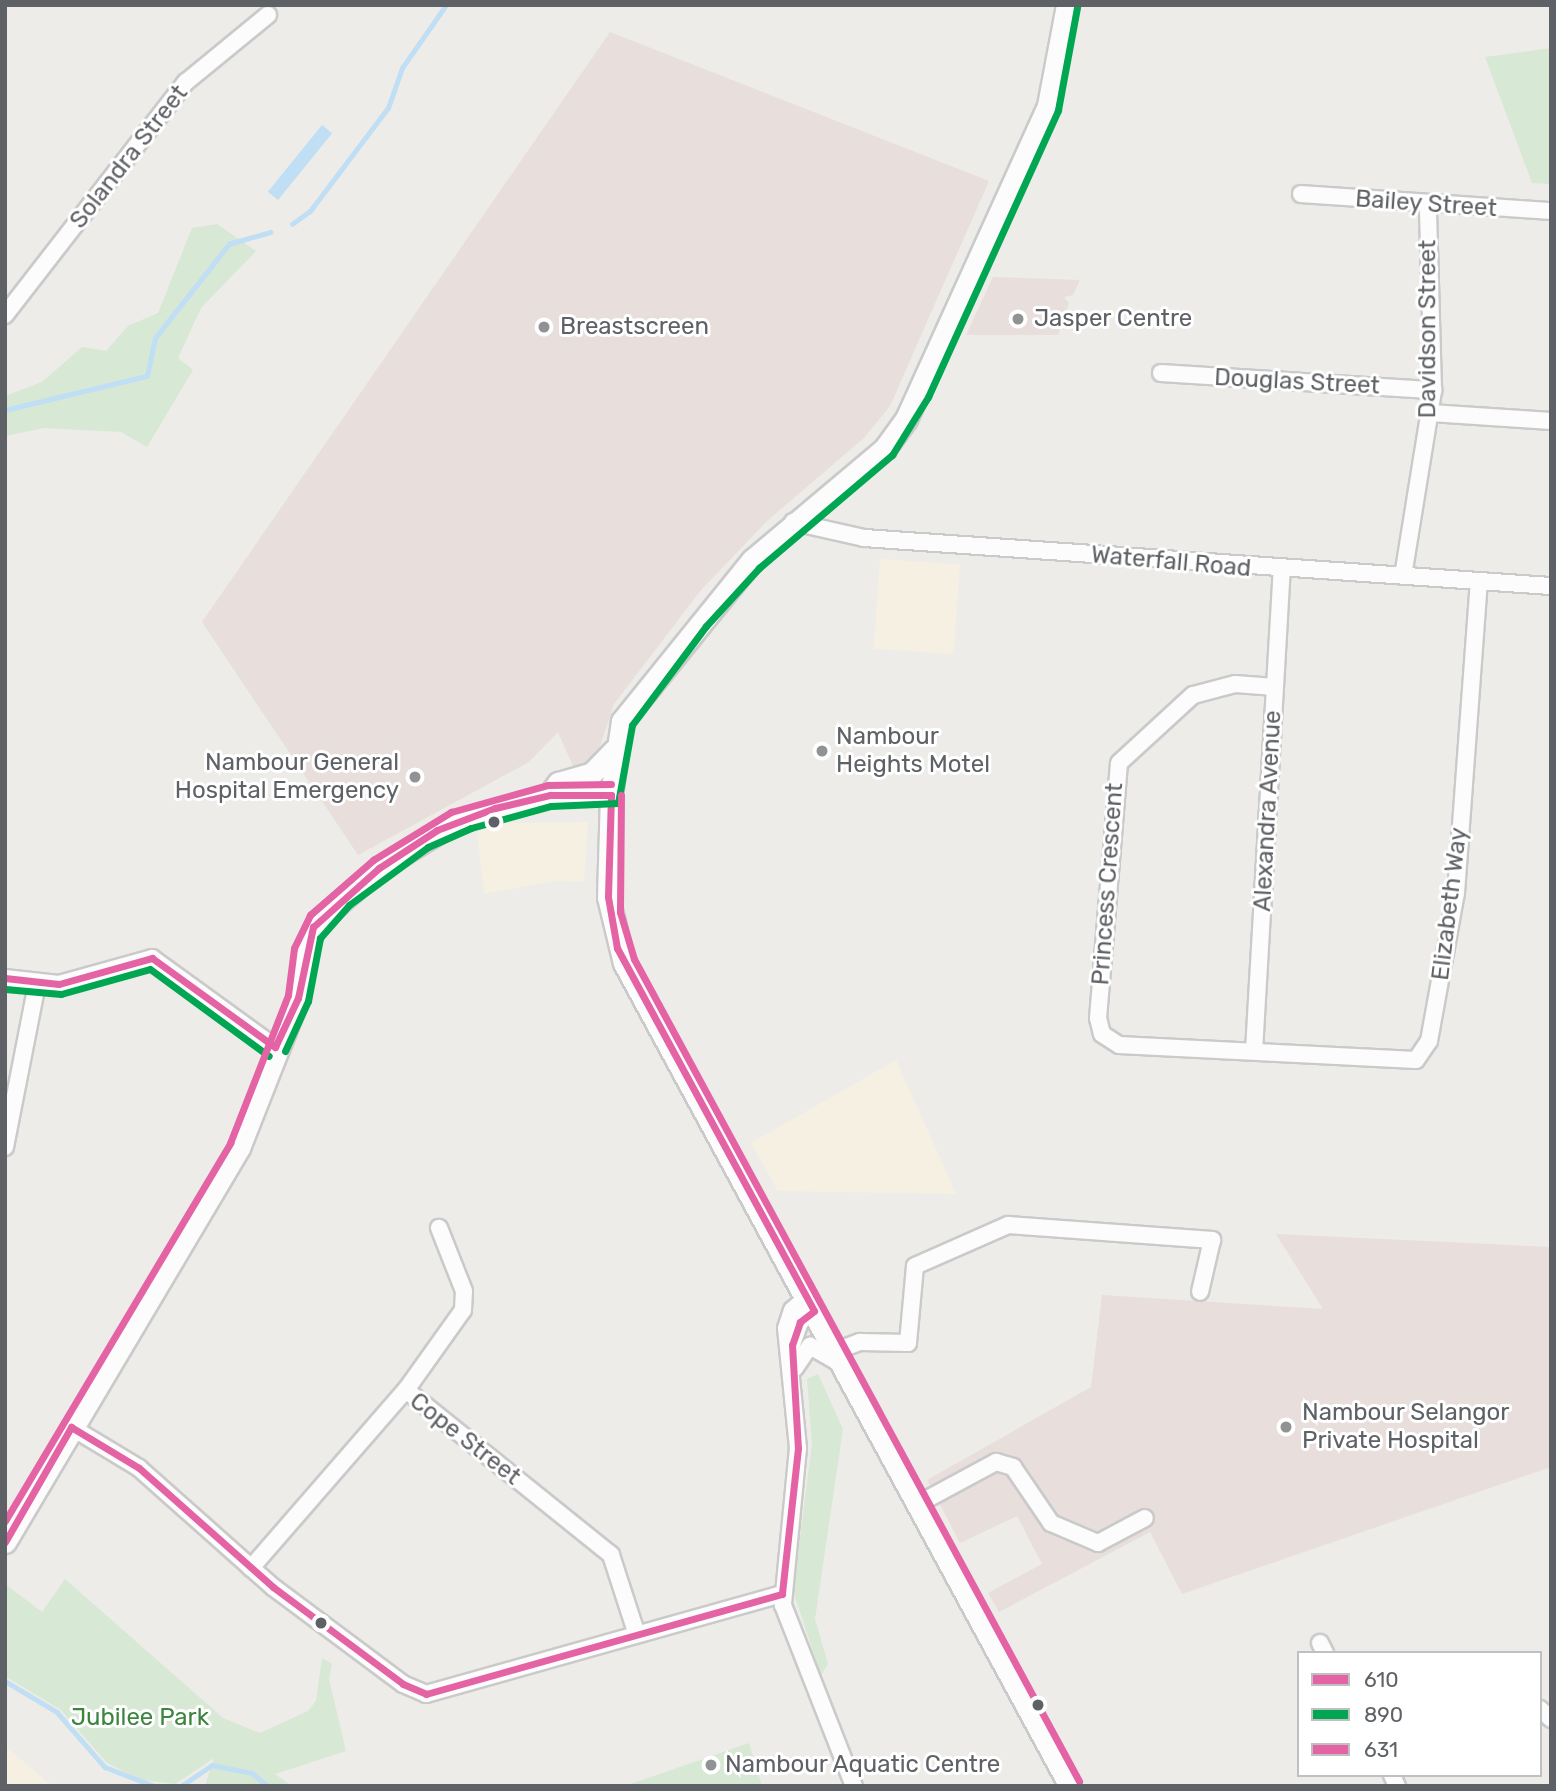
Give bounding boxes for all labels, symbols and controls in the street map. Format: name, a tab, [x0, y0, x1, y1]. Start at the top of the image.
street label: Solandra Street	[64, 80, 194, 234]
street label: Bailey Street	[1354, 185, 1498, 223]
street label: Davidson Street	[1414, 240, 1442, 418]
place label: Jasper Centre	[1034, 305, 1193, 333]
marker: Jasper Centre	[1008, 309, 1028, 329]
place label: Breastscreen	[560, 313, 709, 341]
marker: Breastscreen	[534, 317, 554, 337]
street label: Douglas Street	[1214, 363, 1380, 401]
street label: Waterfall Road	[1090, 541, 1252, 583]
street label: Alexandra Avenue	[1248, 709, 1288, 913]
place label: Nambour Heights Motel	[836, 723, 990, 779]
marker: Nambour Heights Motel	[814, 743, 830, 759]
place label: Nambour General Hospital Emergency	[175, 749, 399, 805]
marker: Nambour General Hospital Emergency	[405, 767, 425, 787]
street label: Princess Crescent	[1087, 782, 1129, 986]
unlabelled marker	[487, 815, 501, 829]
street label: Elizabeth Way	[1426, 826, 1474, 982]
street label: Cope Street	[404, 1387, 526, 1491]
place label: Nambour Selangor Private Hospital	[1302, 1399, 1510, 1455]
marker: Nambour Selangor Private Hospital	[1276, 1417, 1296, 1437]
unlabelled marker	[314, 1616, 328, 1630]
legend	[1297, 1651, 1542, 1777]
text: 610	[1364, 1667, 1399, 1692]
unlabelled marker	[1031, 1698, 1045, 1712]
text: 890	[1364, 1702, 1403, 1727]
park label: Jubilee Park	[71, 1704, 209, 1732]
text: 631	[1364, 1737, 1398, 1762]
place label: Nambour Aquatic Centre	[725, 1751, 1001, 1779]
marker: Nambour Aquatic Centre	[703, 1757, 719, 1773]

